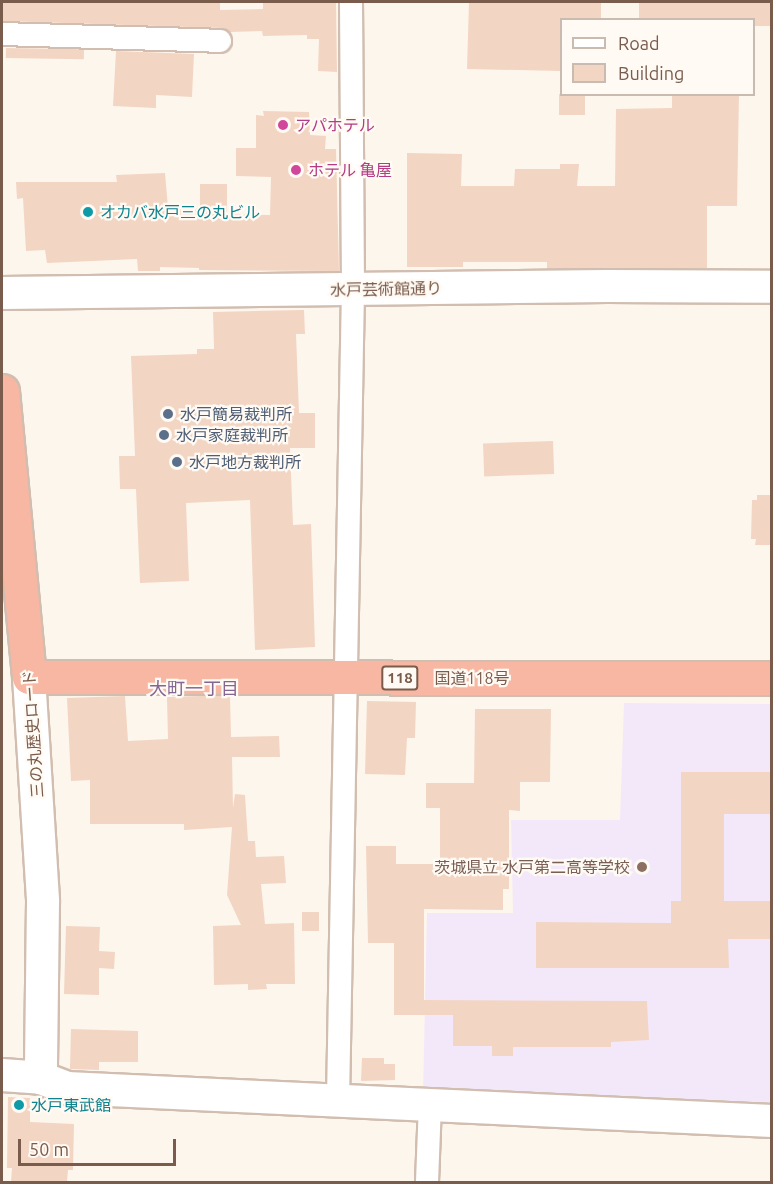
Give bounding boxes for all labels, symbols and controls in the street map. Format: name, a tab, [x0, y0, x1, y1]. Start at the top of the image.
legend	[560, 18, 755, 96]
text: Road	[618, 33, 660, 53]
text: Building	[618, 63, 684, 83]
place label: アパホテル	[295, 115, 375, 135]
marker: アパホテル	[276, 118, 290, 132]
place label: ホテル 亀屋	[308, 160, 392, 180]
marker: ホテル 亀屋	[289, 163, 303, 177]
place label: オカバ水戸三の丸ビル	[100, 202, 260, 222]
marker: オカバ水戸三の丸ビル	[81, 205, 95, 219]
street label: 水戸芸術館通り	[330, 278, 442, 300]
place label: 水戸簡易裁判所	[180, 404, 292, 424]
marker: 水戸簡易裁判所	[161, 407, 175, 421]
place label: 水戸家庭裁判所	[176, 425, 288, 445]
marker: 水戸家庭裁判所	[157, 428, 171, 442]
place label: 水戸地方裁判所	[189, 452, 301, 472]
marker: 水戸地方裁判所	[170, 455, 184, 469]
road number: 118	[380, 666, 420, 690]
street label: 国道118号	[434, 668, 510, 688]
street label: 三の丸歴史ロード	[19, 669, 47, 799]
district label: 大町一丁目	[149, 677, 239, 699]
place label: 茨城県立 水戸第二高等学校	[434, 857, 630, 877]
marker: 茨城県立 水戸第二高等学校	[635, 860, 649, 874]
place label: 水戸東武館	[31, 1095, 111, 1115]
marker: 水戸東武館	[12, 1098, 26, 1112]
scale bar	[21, 1127, 178, 1165]
text: 50 m	[29, 1139, 69, 1159]

